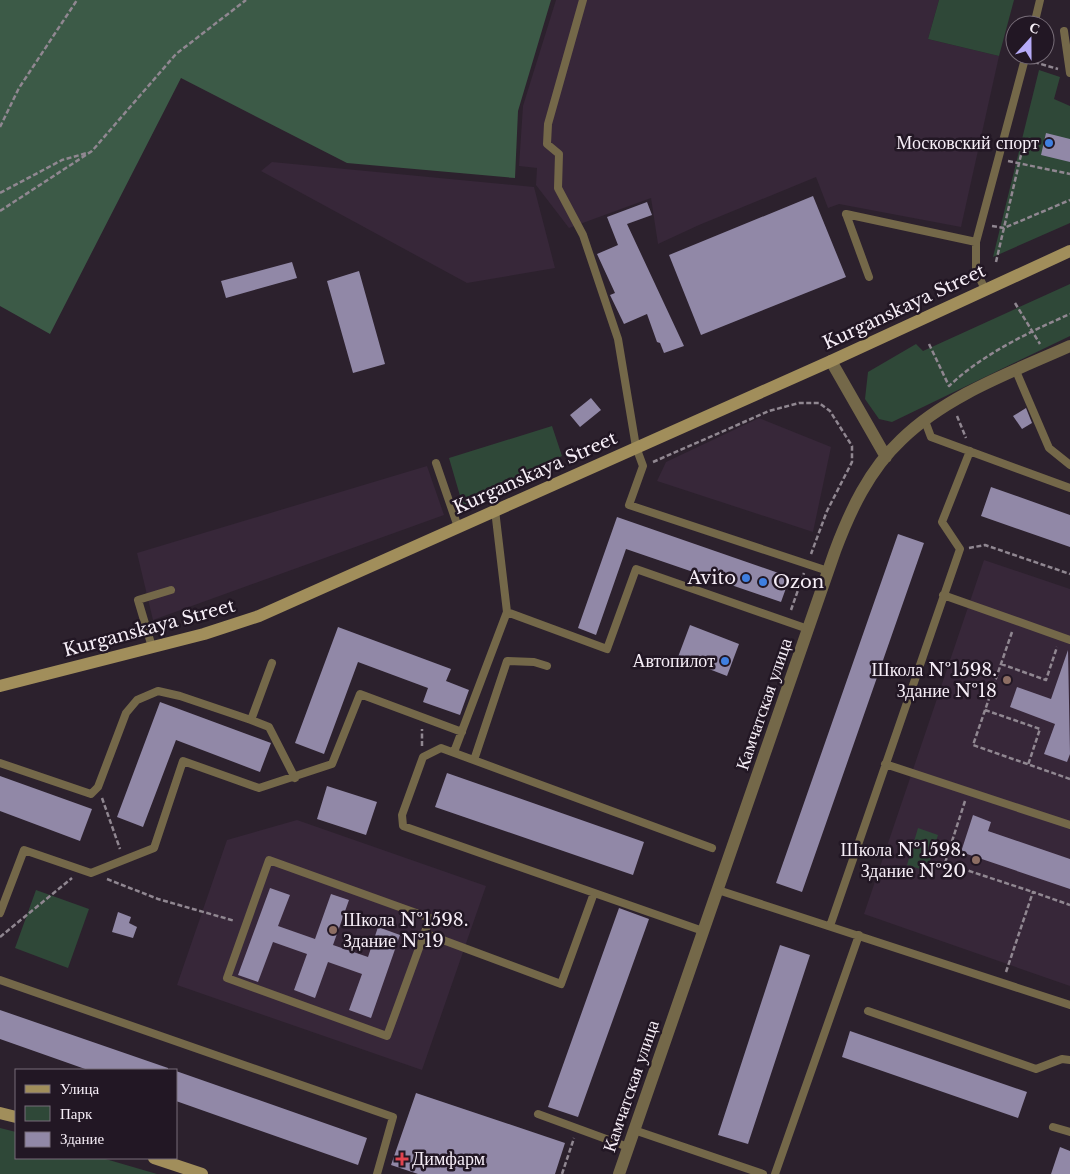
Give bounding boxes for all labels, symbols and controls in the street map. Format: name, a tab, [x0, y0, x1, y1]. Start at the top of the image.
north arrow	[1005, 15, 1055, 65]
text: С	[1027, 18, 1043, 38]
place label: Московский спорт	[896, 132, 1039, 154]
marker: Московский спорт	[1043, 137, 1055, 149]
street label: Kurganskaya Street	[819, 260, 989, 354]
street label: Kurganskaya Street	[450, 427, 620, 519]
place label: Avito	[686, 567, 736, 589]
place label: Ozon	[773, 571, 824, 593]
marker: Avito	[740, 572, 752, 584]
marker: Ozon	[757, 576, 769, 588]
street label: Kurganskaya Street	[61, 594, 237, 662]
street label: Камчатская улица	[731, 635, 797, 773]
place label: Автопилот	[632, 650, 715, 672]
marker: Автопилот	[719, 655, 731, 667]
place label: Школа №1598. Здание №18	[871, 659, 997, 702]
marker: Школа №1598. Здание №18	[1001, 674, 1013, 686]
place label: Школа №1598. Здание №20	[840, 839, 966, 882]
marker: Школа №1598. Здание №20	[970, 854, 982, 866]
place label: Школа №1598. Здание №19	[343, 909, 469, 952]
marker: Школа №1598. Здание №19	[327, 924, 339, 936]
street label: Камчатская улица	[598, 1017, 664, 1155]
legend	[15, 1069, 178, 1159]
text: Улица	[60, 1079, 99, 1098]
text: Парк	[60, 1104, 93, 1123]
text: Здание	[60, 1129, 104, 1148]
place label: Димфарм	[412, 1148, 485, 1170]
marker: Димфарм	[396, 1153, 408, 1165]

